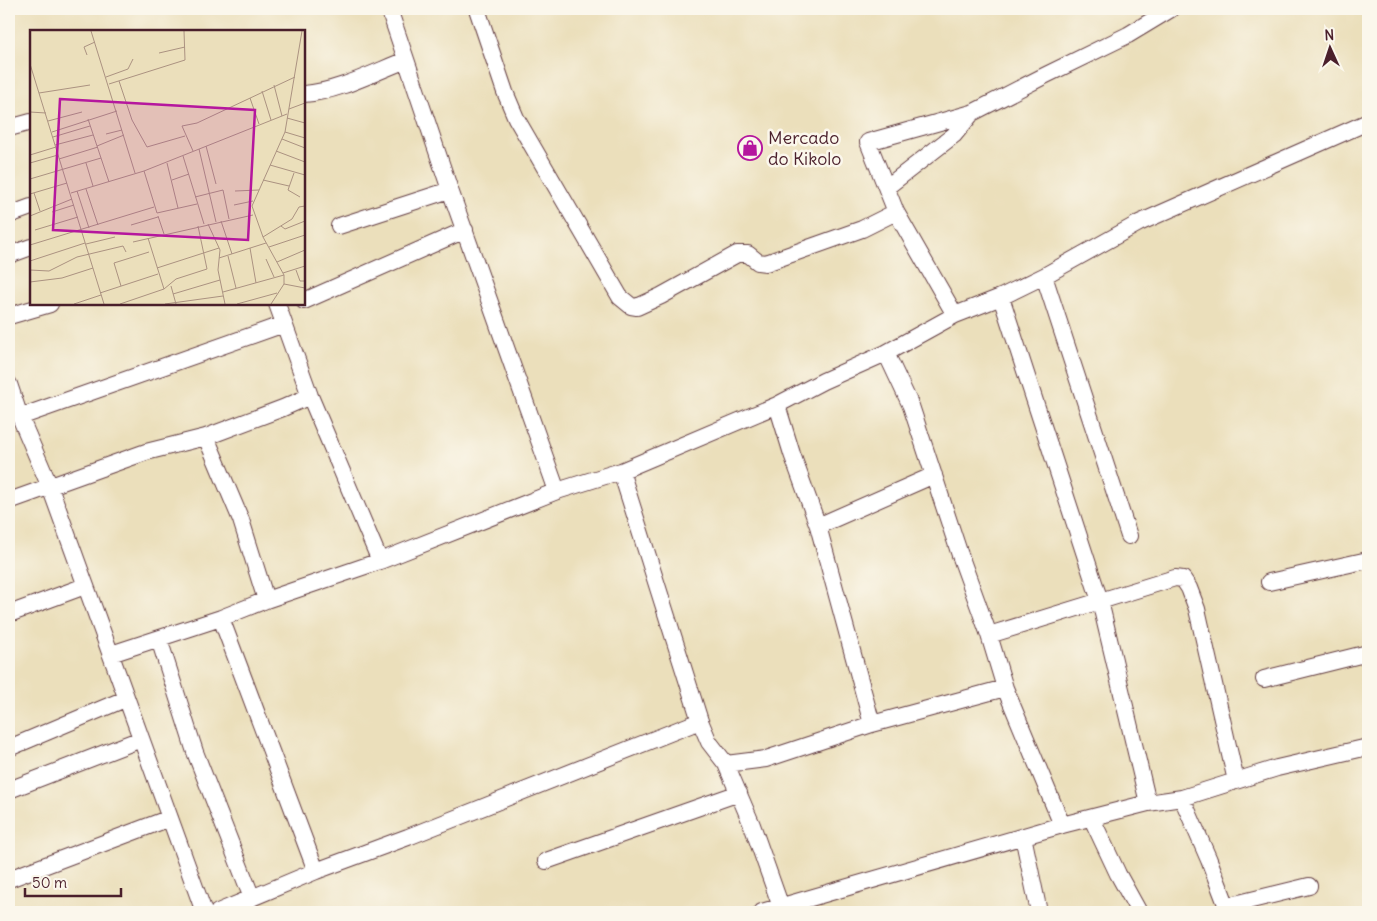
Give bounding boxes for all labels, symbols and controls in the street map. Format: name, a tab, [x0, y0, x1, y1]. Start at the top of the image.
north arrow	[1304, 22, 1354, 72]
text: N	[1324, 26, 1335, 44]
inset map	[30, 30, 305, 305]
place label: Mercado do Kikolo	[768, 126, 841, 170]
shop icon: Mercado do Kikolo	[737, 135, 763, 161]
scale bar	[25, 866, 121, 898]
text: 50 m	[32, 873, 67, 892]

